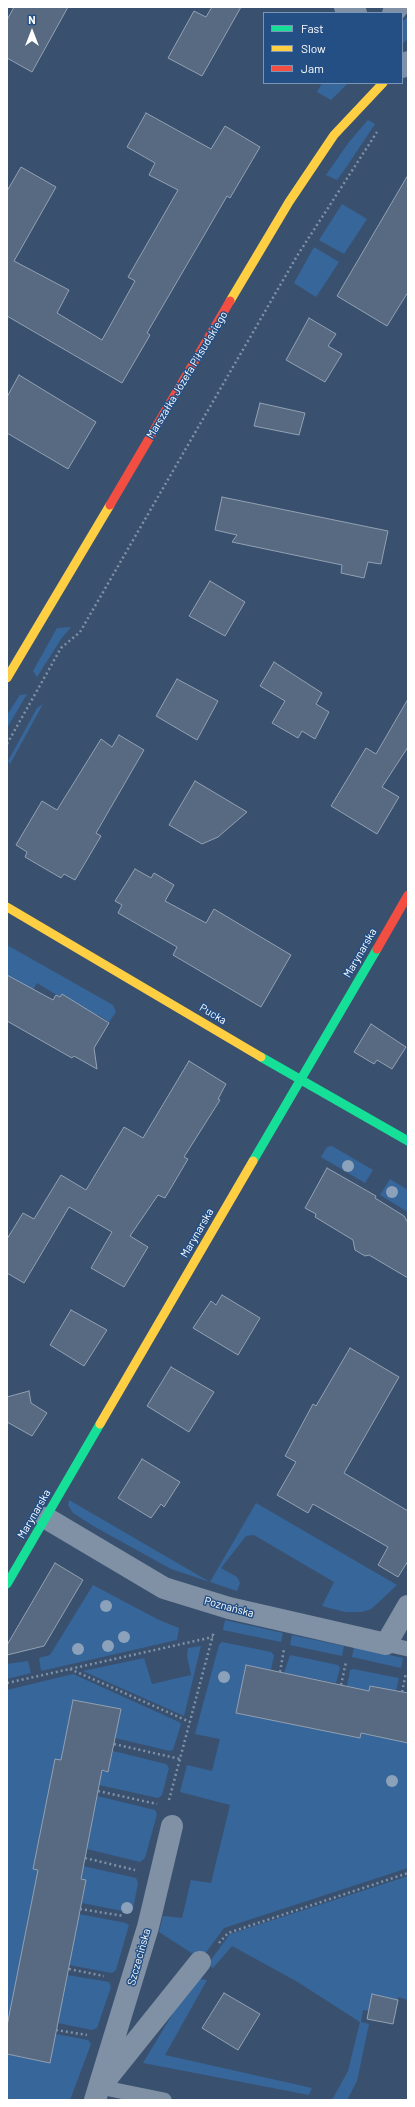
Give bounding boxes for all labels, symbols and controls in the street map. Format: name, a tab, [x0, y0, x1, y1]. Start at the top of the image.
north arrow	[12, 12, 52, 52]
legend	[263, 12, 403, 84]
text: N	[28, 13, 36, 26]
text: Fast	[301, 21, 324, 35]
text: Slow	[301, 41, 326, 55]
text: Jam	[301, 61, 324, 75]
street label: Marszałka Józefa Piłsudskiego	[144, 309, 230, 441]
street label: Marynarska	[341, 926, 379, 980]
street label: Pucka	[197, 1001, 229, 1027]
street label: Marynarska	[178, 1206, 216, 1260]
street label: Marynarska	[15, 1487, 53, 1541]
street label: Poznańska	[203, 1594, 255, 1620]
street label: Szczecińska	[125, 1927, 153, 1987]

